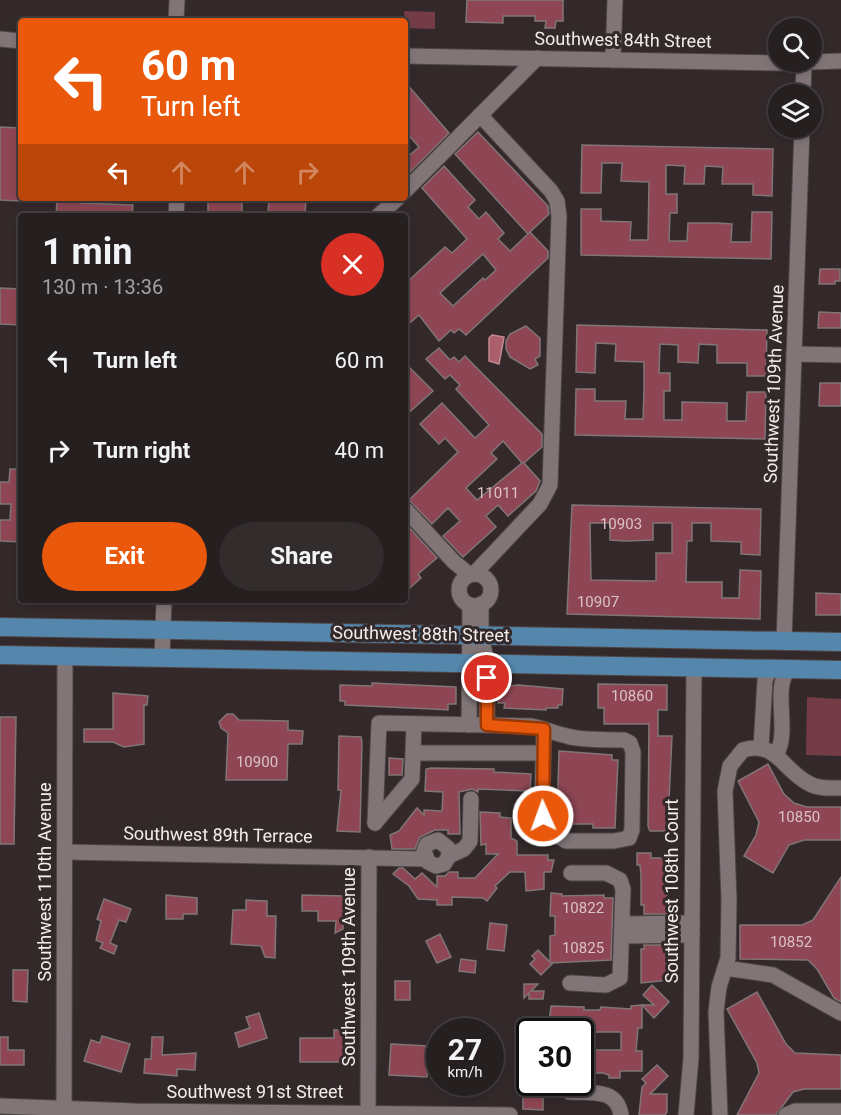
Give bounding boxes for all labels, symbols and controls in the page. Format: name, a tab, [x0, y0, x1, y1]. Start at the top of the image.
map controls	[768, 18, 822, 138]
button: search	[768, 18, 822, 72]
street label: Southwest 84th Street	[534, 27, 712, 52]
text: 60 m	[141, 41, 236, 90]
icon: left	[42, 42, 120, 120]
button: layers	[768, 84, 822, 138]
text: Turn left	[141, 91, 241, 123]
icon: left	[102, 156, 135, 189]
icon: ahead	[165, 156, 198, 189]
icon: ahead	[228, 156, 261, 189]
icon: right	[291, 156, 324, 189]
text: 1 min	[42, 231, 133, 273]
button: close	[321, 233, 384, 296]
text: 130 m · 13:36	[42, 275, 163, 299]
street label: Southwest 109th Avenue	[760, 284, 787, 484]
icon: left	[42, 344, 75, 377]
text: Turn left	[93, 348, 177, 373]
text: 60 m	[335, 348, 384, 373]
icon: right	[42, 434, 75, 467]
text: Turn right	[93, 438, 190, 463]
text: 40 m	[335, 438, 384, 463]
house number: 11011	[477, 484, 519, 502]
house number: 10903	[600, 515, 642, 533]
button: Exit	[42, 522, 207, 591]
button: Share	[219, 522, 384, 591]
house number: 10907	[577, 593, 619, 611]
street label: Southwest 88th Street	[332, 621, 510, 646]
pin	[461, 652, 512, 703]
icon: arrive	[470, 661, 503, 694]
house number: 10860	[611, 687, 653, 705]
house number: 10900	[236, 753, 278, 771]
street label: Southwest 110th Avenue	[34, 783, 55, 981]
position arrow	[511, 784, 575, 848]
street label: Southwest 108th Court	[661, 799, 682, 983]
house number: 10850	[778, 808, 820, 826]
street label: Southwest 89th Terrace	[123, 822, 313, 847]
street label: Southwest 109th Avenue	[338, 868, 359, 1066]
house number: 10822	[562, 899, 604, 917]
house number: 10852	[770, 933, 812, 951]
house number: 10825	[562, 939, 604, 957]
speed limit sign: 30	[516, 1018, 594, 1096]
text: 27	[448, 1032, 482, 1067]
text: km/h	[447, 1063, 483, 1081]
street label: Southwest 91st Street	[167, 1081, 343, 1102]

